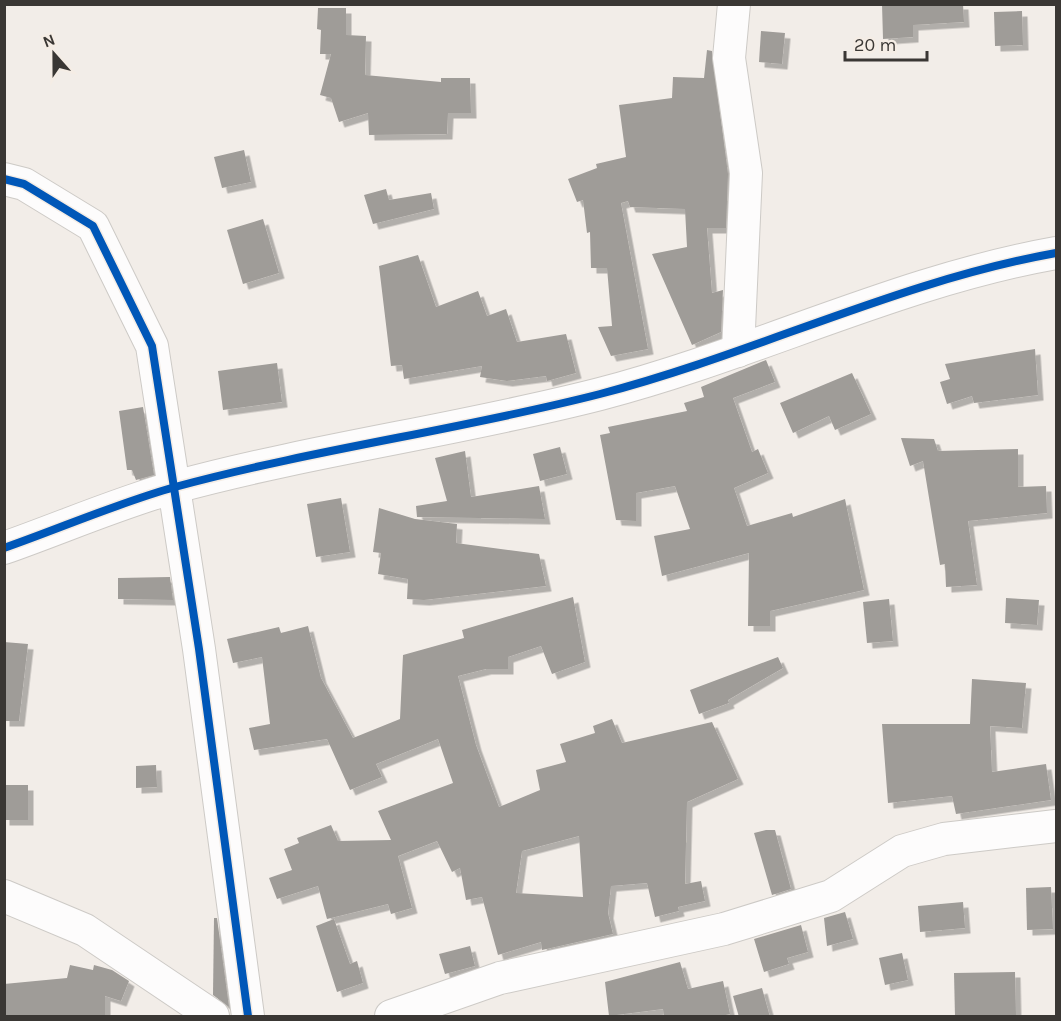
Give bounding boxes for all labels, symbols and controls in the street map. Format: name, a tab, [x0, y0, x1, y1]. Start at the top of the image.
north arrow	[24, 24, 84, 84]
scale bar	[845, 24, 928, 62]
text: N	[40, 30, 58, 51]
text: 20 m	[854, 34, 896, 56]

